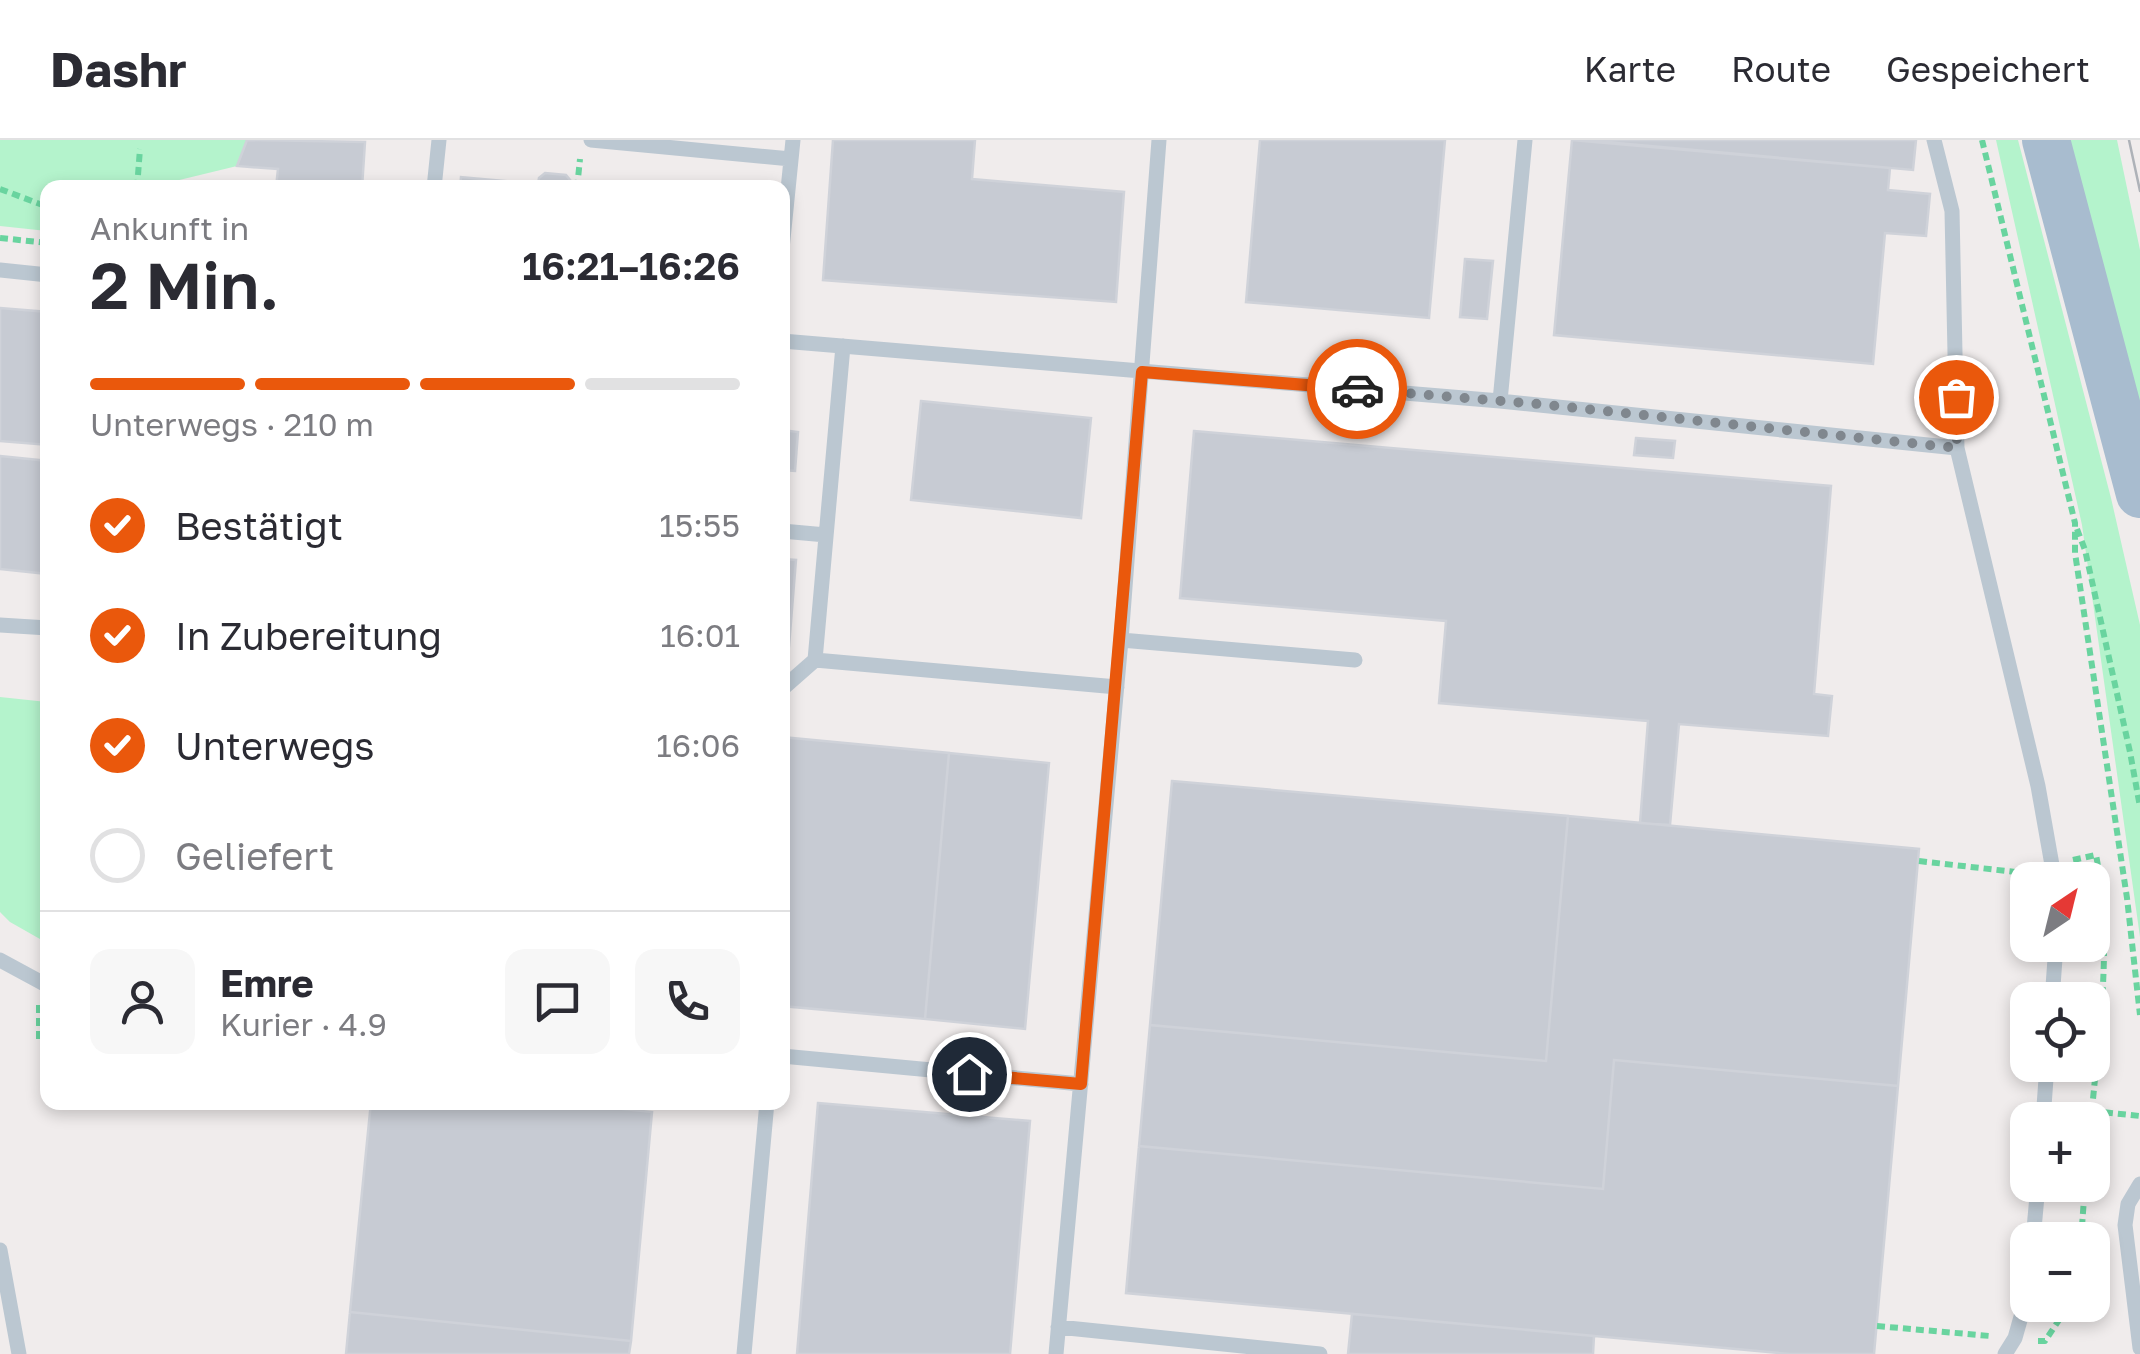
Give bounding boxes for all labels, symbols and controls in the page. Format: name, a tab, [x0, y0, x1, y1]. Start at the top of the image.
text: Dashr	[50, 40, 187, 98]
text: Karte	[1584, 48, 1676, 90]
text: Route	[1731, 48, 1831, 90]
text: Gespeichert	[1886, 48, 2090, 90]
text: Ankunft in	[90, 209, 249, 247]
text: 16:21–16:26	[522, 243, 740, 288]
text: 2 Min.	[90, 245, 279, 323]
courier	[1307, 339, 1407, 439]
pin	[1914, 355, 1999, 440]
icon: car	[1330, 362, 1385, 417]
icon: bag	[1929, 370, 1984, 425]
text: Unterwegs · 210 m	[90, 405, 374, 443]
icon: check	[90, 498, 145, 553]
text: Bestätigt	[175, 503, 343, 548]
text: 15:55	[659, 506, 740, 544]
icon: check	[90, 608, 145, 663]
text: In Zubereitung	[175, 613, 442, 658]
text: 16:01	[660, 616, 740, 654]
icon: check	[90, 718, 145, 773]
text: Unterwegs	[175, 723, 375, 768]
text: 16:06	[656, 726, 740, 764]
text: Geliefert	[175, 833, 334, 878]
north arrow	[2010, 862, 2110, 962]
map controls	[2010, 862, 2110, 1322]
button: person	[90, 949, 195, 1054]
button: chat	[505, 949, 610, 1054]
button: phone	[635, 949, 740, 1054]
text: Emre	[220, 960, 314, 1005]
button: locate	[2010, 982, 2110, 1082]
text: Kurier · 4.9	[220, 1005, 387, 1043]
pin	[927, 1032, 1012, 1117]
icon: home	[942, 1047, 997, 1102]
button: +	[2010, 1102, 2110, 1202]
button: −	[2010, 1222, 2110, 1322]

